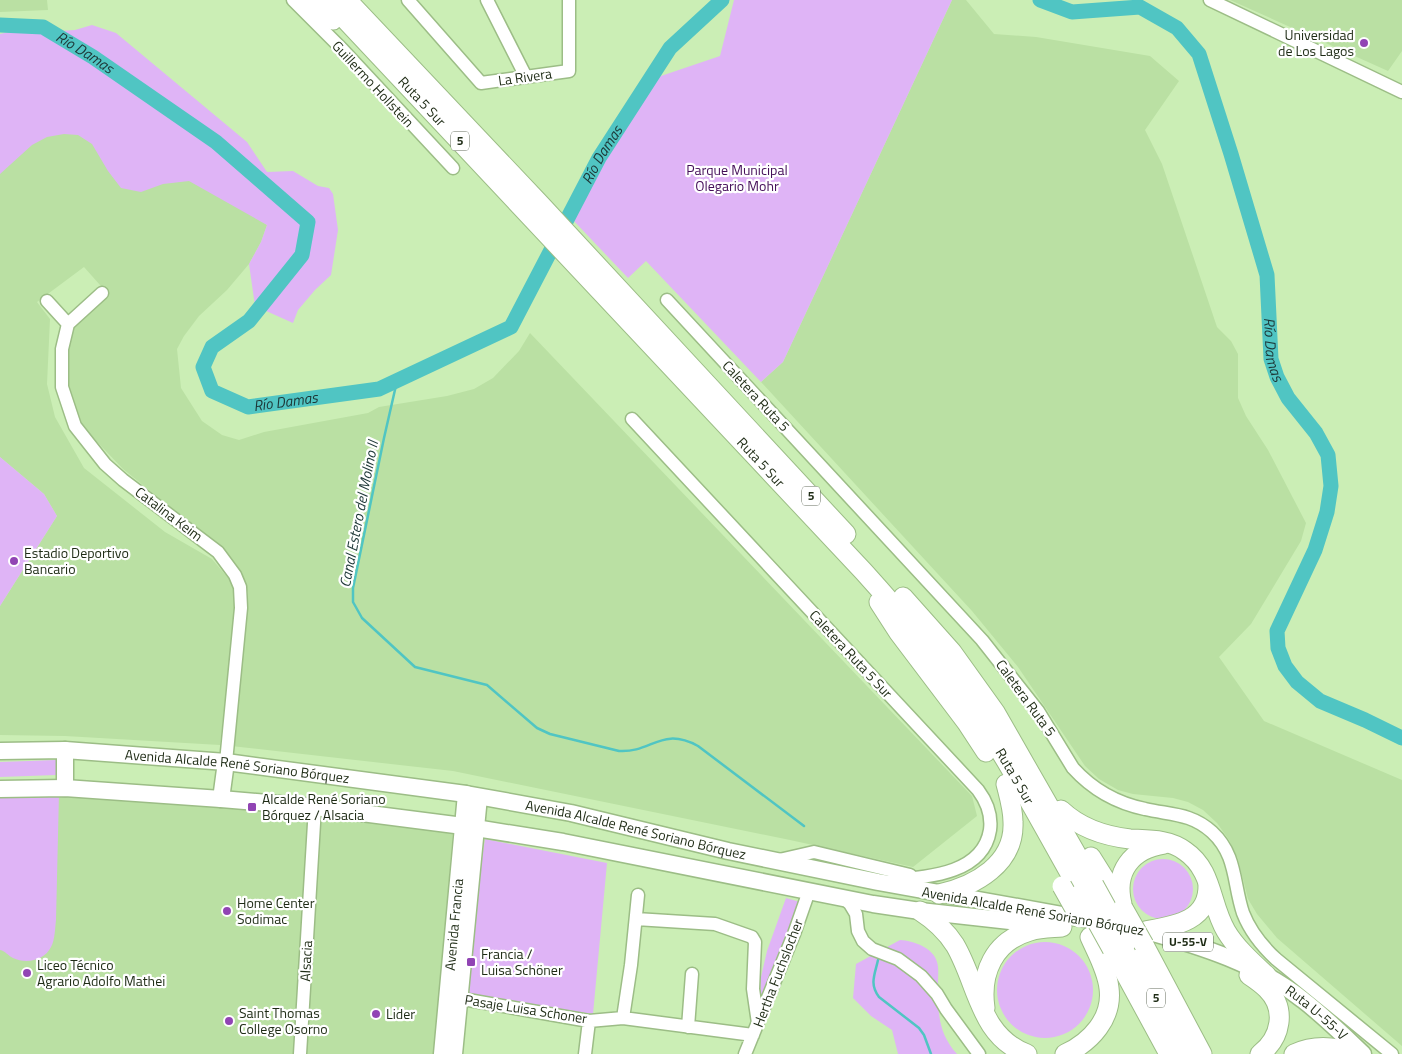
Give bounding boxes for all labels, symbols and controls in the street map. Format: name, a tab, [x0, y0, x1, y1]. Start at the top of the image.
place label: Universidad de Los Lagos	[1278, 24, 1354, 61]
water label: Río Damas	[52, 25, 120, 80]
street label: Guillermo Hollstein	[327, 36, 419, 132]
marker: Universidad de Los Lagos	[1358, 37, 1370, 49]
street label: La Rivera	[497, 62, 553, 91]
street label: Ruta 5 Sur	[394, 71, 451, 131]
water label: Río Damas	[575, 120, 629, 188]
road number: 5	[451, 132, 469, 150]
park label: Parque Municipal Olegario Mohr	[686, 159, 788, 196]
water label: Río Damas	[1258, 317, 1290, 387]
street label: Caletera Ruta 5	[718, 355, 795, 436]
water label: Río Damas	[252, 385, 320, 417]
street label: Ruta 5 Sur	[732, 432, 790, 492]
water label: Canal Estero del Molino II	[333, 437, 384, 589]
street label: Catalina Keim	[131, 481, 208, 546]
road number: 5	[802, 486, 820, 506]
place label: Estadio Deportivo Bancario	[24, 542, 129, 579]
marker: Estadio Deportivo Bancario	[8, 555, 20, 567]
street label: Caletera Ruta 5 Sur	[805, 605, 898, 702]
street label: Caletera Ruta 5	[991, 655, 1062, 741]
street label: Avenida Alcalde René Soriano Bórquez	[124, 744, 351, 788]
street label: Ruta 5 Sur	[991, 744, 1040, 808]
place label: Alcalde René Soriano Bórquez / Alsacia	[262, 788, 386, 825]
street label: Avenida Alcalde René Soriano Bórquez	[524, 794, 748, 864]
marker: Alcalde René Soriano Bórquez / Alsacia	[246, 801, 258, 813]
street label: Avenida Francia	[439, 877, 468, 972]
street label: Avenida Alcalde René Soriano Bórquez	[920, 881, 1146, 940]
place label: Home Center Sodimac	[237, 892, 315, 929]
marker: Home Center Sodimac	[221, 905, 233, 917]
street label: Hertha Fuchslocher	[747, 915, 808, 1030]
road number: U-55-V	[1163, 932, 1213, 952]
street label: Alsacia	[294, 940, 317, 982]
place label: Francia / Luisa Schöner	[481, 943, 563, 980]
place label: Liceo Técnico Agrario Adolfo Mathei	[37, 954, 165, 991]
marker: Francia / Luisa Schöner	[465, 956, 477, 968]
marker: Liceo Técnico Agrario Adolfo Mathei	[21, 967, 33, 979]
street label: Ruta U-55-V	[1281, 979, 1353, 1044]
street label: Pasaje Luisa Schoner	[463, 988, 589, 1029]
road number: 5	[1147, 988, 1165, 1008]
place label: Saint Thomas College Osorno	[239, 1002, 328, 1039]
place label: Lider	[386, 1003, 415, 1024]
marker: Lider	[370, 1008, 382, 1020]
marker: Saint Thomas College Osorno	[223, 1015, 235, 1027]

